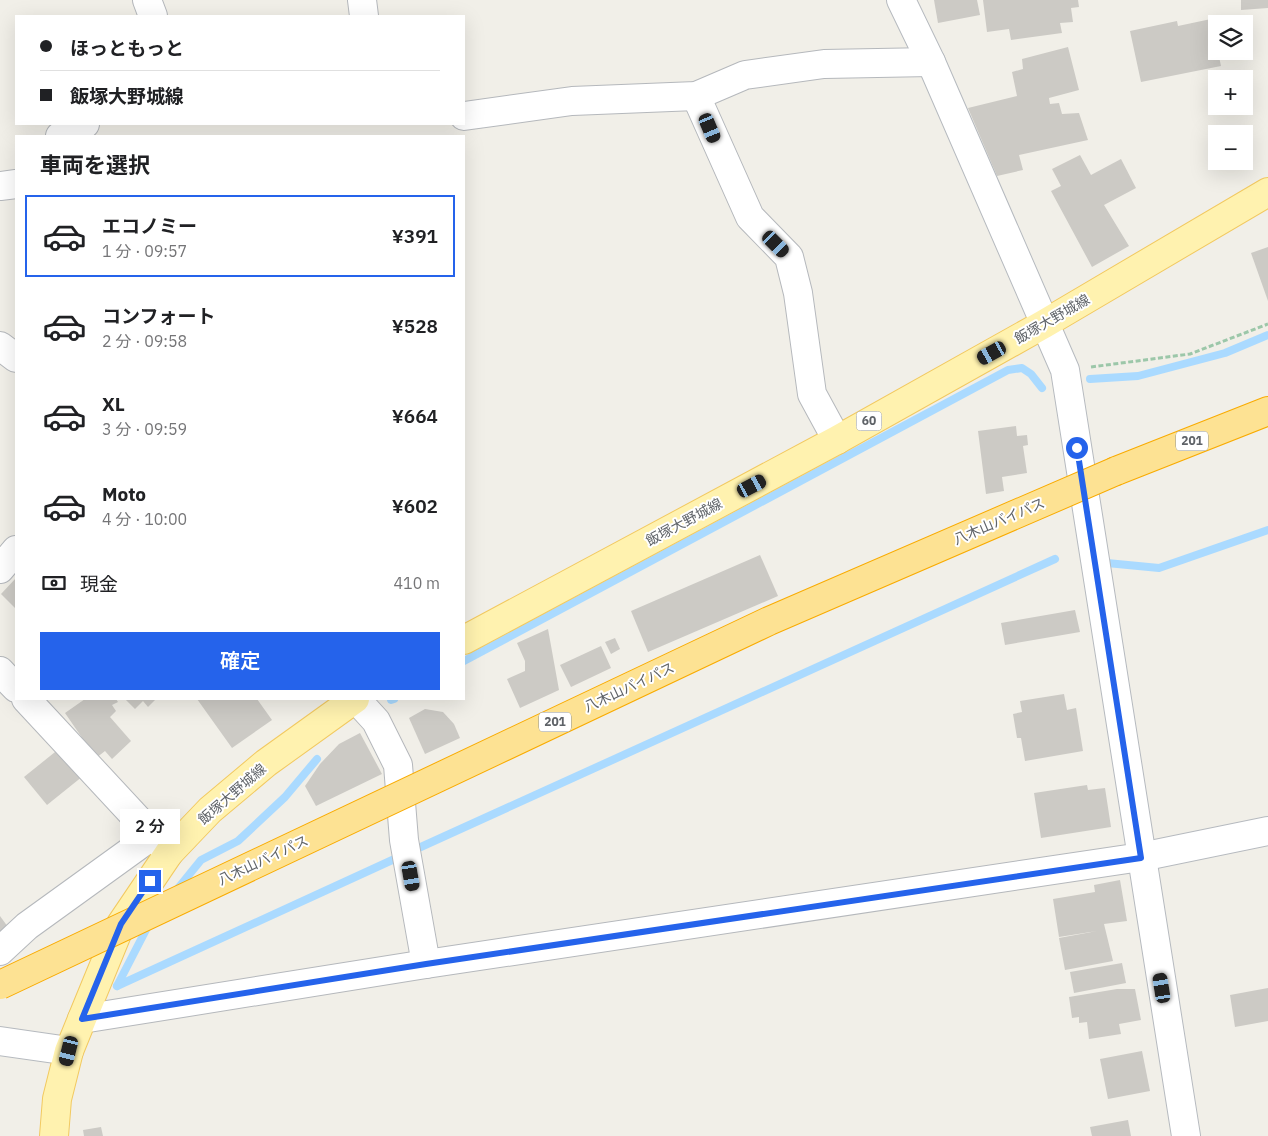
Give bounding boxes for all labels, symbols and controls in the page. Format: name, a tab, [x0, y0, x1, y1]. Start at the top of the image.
map controls	[1208, 15, 1253, 170]
button: layers	[1208, 15, 1253, 60]
text: ほっともっと	[70, 36, 184, 60]
button: +	[1208, 70, 1253, 115]
text: 飯塚大野城線	[70, 84, 184, 108]
car	[697, 111, 722, 145]
button: −	[1208, 125, 1253, 170]
text: 車両を選択	[40, 150, 150, 179]
icon: car	[42, 214, 87, 259]
text: エコノミー	[102, 214, 197, 238]
text: ¥391	[392, 224, 438, 248]
car	[760, 228, 791, 260]
text: 1 分 · 09:57	[102, 241, 187, 261]
street label: 飯塚大野城線	[1011, 290, 1093, 348]
icon: car	[42, 304, 87, 349]
text: コンフォート	[102, 304, 215, 328]
text: ¥528	[392, 314, 438, 338]
text: 2 分 · 09:58	[102, 331, 187, 351]
car	[975, 339, 1008, 367]
text: XL	[102, 392, 125, 416]
icon: car	[42, 394, 87, 439]
text: ¥664	[392, 404, 438, 428]
road number: 60	[856, 412, 882, 431]
text: 3 分 · 09:59	[102, 419, 187, 439]
road number: 201	[1176, 432, 1208, 451]
route start	[1066, 437, 1088, 459]
car	[735, 472, 768, 500]
text: Moto	[102, 482, 146, 506]
icon: car	[42, 484, 87, 529]
text: ¥602	[392, 494, 438, 518]
street label: 飯塚大野城線	[643, 494, 725, 550]
street label: 八木山バイパス	[951, 494, 1047, 548]
text: 4 分 · 10:00	[102, 509, 187, 529]
icon: cash	[40, 569, 68, 597]
text: 現金	[80, 572, 118, 596]
text: 410 m	[393, 573, 440, 593]
button: 確定	[40, 632, 440, 690]
street label: 八木山バイパス	[581, 658, 677, 716]
road number: 201	[539, 712, 571, 732]
street label: 飯塚大野城線	[194, 760, 270, 828]
callout: 2 分	[120, 808, 180, 844]
text: 2 分	[135, 816, 165, 836]
street label: 八木山バイパス	[215, 831, 311, 889]
car	[401, 860, 420, 892]
route end	[139, 870, 161, 892]
car	[1152, 972, 1171, 1004]
car	[58, 1035, 79, 1067]

